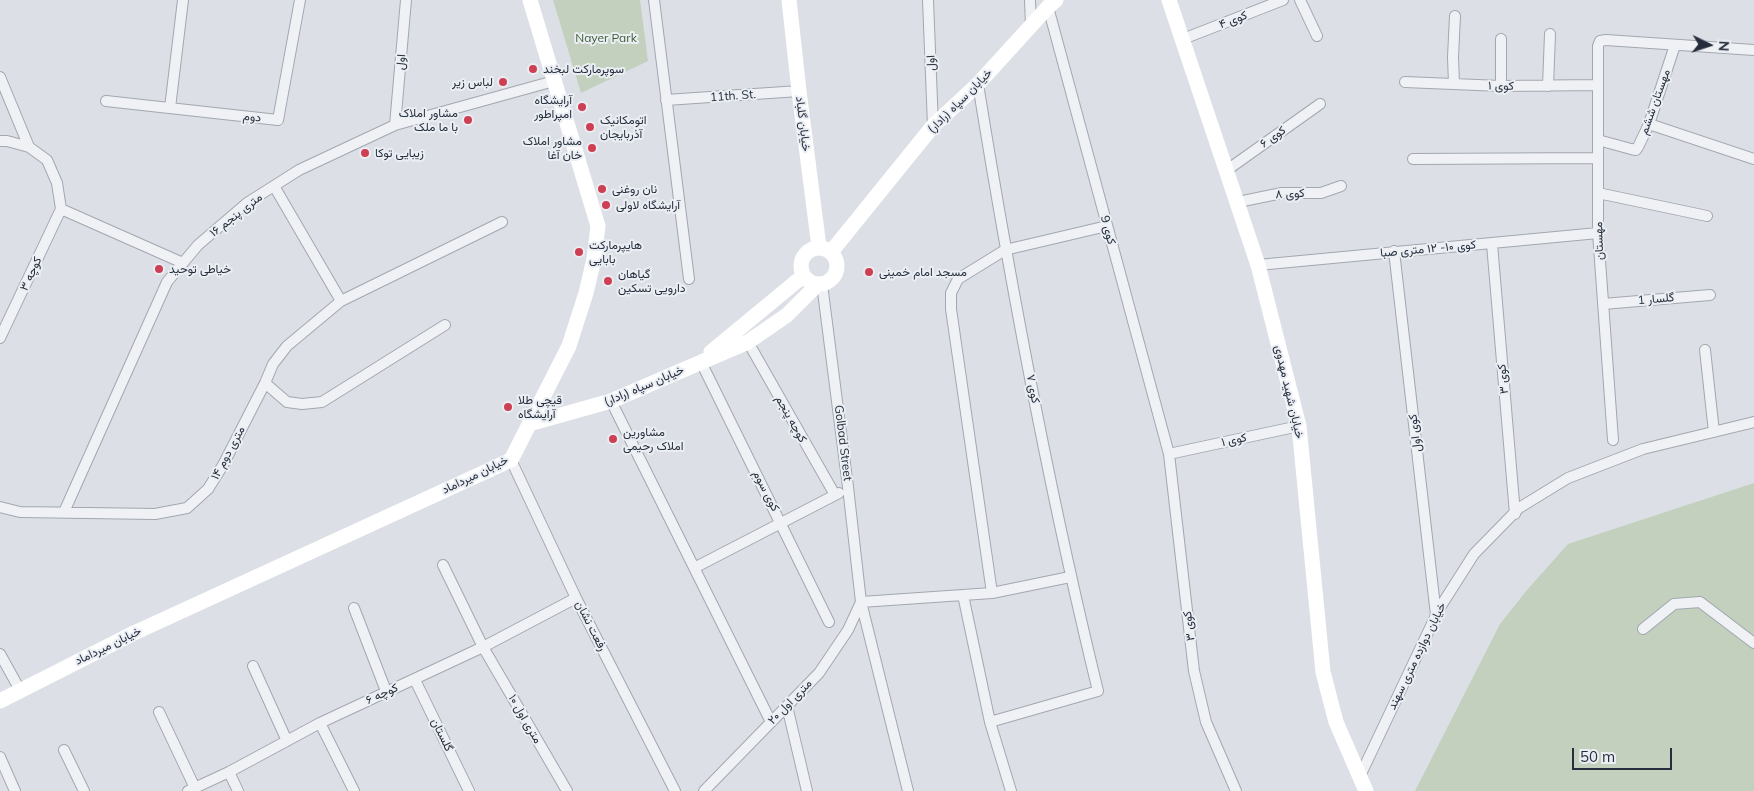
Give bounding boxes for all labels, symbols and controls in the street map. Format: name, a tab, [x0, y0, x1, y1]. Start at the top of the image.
street label: کوی ۴	[1217, 8, 1249, 32]
north arrow	[1684, 20, 1734, 70]
park label: Nayer Park	[575, 31, 637, 45]
text: N	[1715, 40, 1733, 52]
street label: اول	[393, 54, 409, 70]
street label: اول	[924, 55, 938, 71]
place label: سوپرمارکت لبخند	[543, 62, 624, 76]
marker: سوپرمارکت لبخند	[527, 63, 539, 75]
street label: خیابان سپاه (رادار)	[925, 66, 995, 136]
street label: مهستان ششم	[1636, 67, 1674, 137]
place label: لباس زیر	[452, 75, 493, 89]
marker: لباس زیر	[497, 76, 509, 88]
street label: کوی ۱	[1488, 79, 1514, 93]
street label: 11th. St.	[710, 87, 756, 105]
place label: آرایشگاه امپراطور	[534, 93, 572, 121]
street label: خیابان گلباد	[792, 96, 814, 152]
marker: آرایشگاه امپراطور	[576, 101, 588, 113]
place label: مشاور املاک با ما ملک	[399, 106, 458, 134]
street label: دوم	[242, 109, 262, 125]
place label: اتومکانیک آذربایجان	[600, 113, 647, 141]
marker: مشاور املاک با ما ملک	[462, 114, 474, 126]
marker: اتومکانیک آذربایجان	[584, 121, 596, 133]
street label: کوی ۶	[1257, 123, 1289, 151]
place label: مشاور املاک خان آغا	[523, 134, 582, 162]
marker: مشاور املاک خان آغا	[586, 142, 598, 154]
place label: زیبایی توکا	[375, 146, 424, 160]
marker: زیبایی توکا	[359, 147, 371, 159]
place label: نان روغنی	[612, 182, 657, 196]
marker: نان روغنی	[596, 183, 608, 195]
street label: کوی ۸	[1275, 186, 1305, 202]
street label: ۱۶ متری پنجم	[207, 190, 265, 240]
place label: آرایشگاه لاولی	[616, 198, 680, 212]
marker: آرایشگاه لاولی	[600, 199, 612, 211]
street label: کوی 9	[1097, 214, 1119, 246]
street label: مهستان	[1591, 222, 1607, 260]
place label: هایپرمارکت بابایی	[589, 238, 642, 266]
street label: کوی ۱۰- ۱۲ متری صبا	[1379, 238, 1477, 260]
marker: هایپرمارکت بابایی	[573, 246, 585, 258]
street label: کوچه ۳	[17, 255, 45, 293]
place label: خیاطی توحید	[169, 262, 231, 276]
marker: خیاطی توحید	[153, 263, 165, 275]
place label: مسجد امام خمینی	[879, 265, 967, 279]
marker: مسجد امام خمینی	[863, 266, 875, 278]
place label: گیاهان دارویی تسکین	[618, 267, 685, 295]
marker: گیاهان دارویی تسکین	[602, 275, 614, 287]
street label: گلسار 1	[1637, 290, 1675, 308]
street label: خیابان شهید مهدوی	[1271, 344, 1307, 440]
street label: خیابان سپاه (رادار)	[602, 363, 686, 409]
street label: کوی ۳	[1495, 363, 1511, 395]
street label: کوی ۷	[1023, 373, 1043, 405]
place label: قیچی طلا آرایشگاه	[518, 393, 562, 421]
street label: کوچه پنجم	[772, 393, 810, 445]
marker: قیچی طلا آرایشگاه	[502, 401, 514, 413]
street label: Golbad Street	[831, 404, 855, 482]
street label: کوی اول	[1406, 413, 1424, 453]
street label: ۱۴ متری دوم	[208, 424, 248, 482]
place label: مشاورین املاک رحیمی	[623, 425, 683, 453]
street label: کوی ۱	[1220, 430, 1248, 450]
marker: مشاورین املاک رحیمی	[607, 433, 619, 445]
street label: خیابان میرداماد	[439, 453, 511, 497]
street label: کوی سوم	[750, 468, 782, 514]
street label: رفعت نشان	[572, 598, 610, 654]
street label: خیابان دوازده متری سهند	[1385, 600, 1449, 712]
street label: کوی ۳	[1180, 610, 1198, 642]
street label: خیابان میرداماد	[72, 624, 144, 668]
street label: ۲۰ متری اول	[765, 676, 815, 728]
street label: کوچه ۶	[364, 681, 400, 707]
street label: ۱۰ متری اول	[505, 692, 545, 746]
street label: گلستان	[428, 716, 456, 754]
scale bar	[1574, 738, 1674, 770]
text: 50 m	[1580, 747, 1615, 766]

